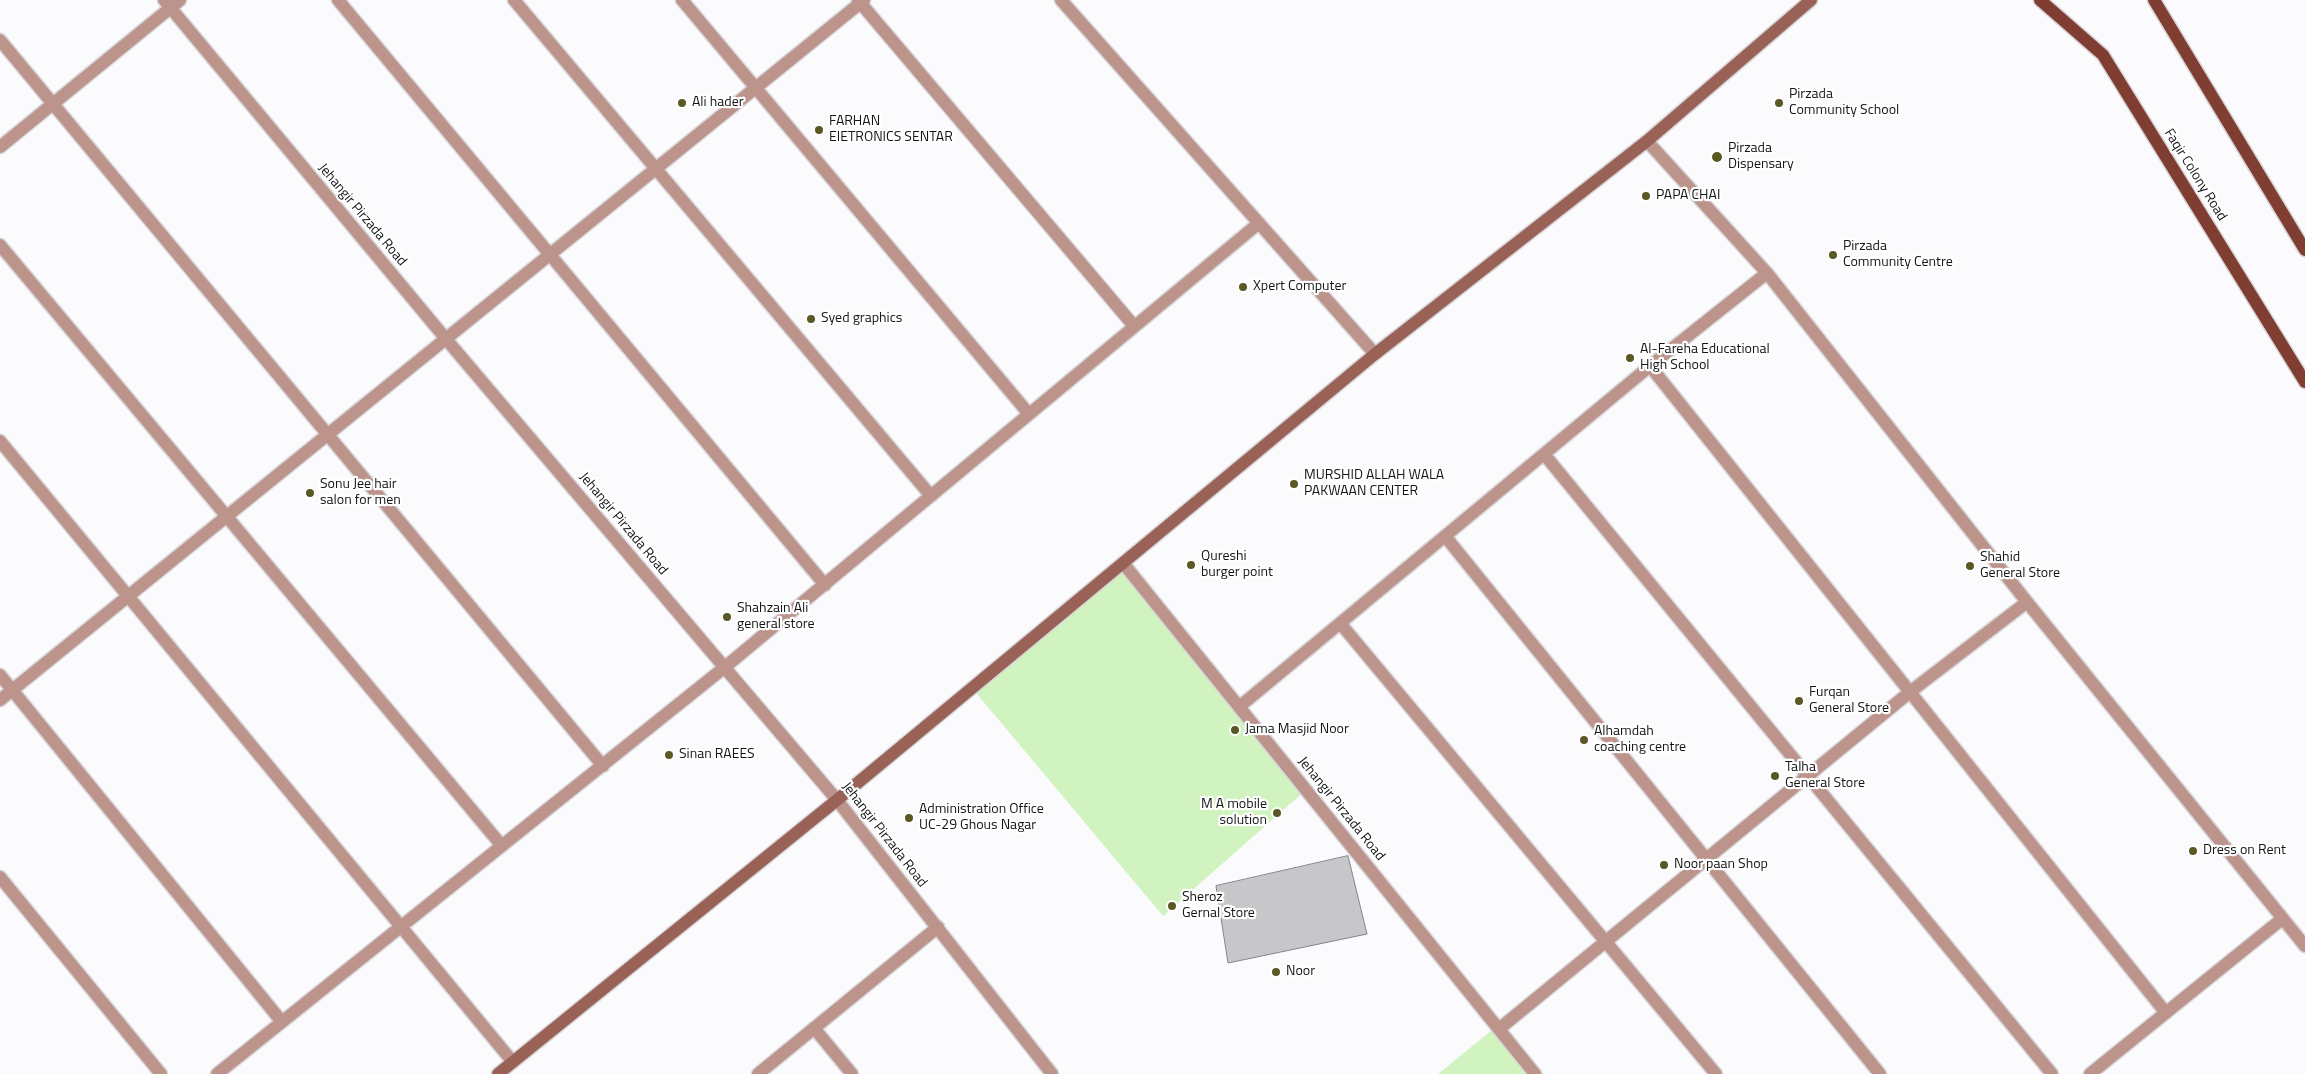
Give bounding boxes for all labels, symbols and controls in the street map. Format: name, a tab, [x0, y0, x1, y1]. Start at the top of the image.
place label: Pirzada Community School	[1789, 87, 1899, 120]
place label: Ali hader	[692, 95, 744, 111]
marker: Ali hader	[676, 97, 688, 109]
marker: Pirzada Community School	[1773, 97, 1785, 109]
place label: FARHAN EIETRONICS SENTAR	[829, 114, 953, 146]
marker: FARHAN EIETRONICS SENTAR	[813, 124, 825, 136]
street label: Faqir Colony Road	[2160, 126, 2230, 224]
place label: Pirzada Dispensary	[1728, 141, 1794, 174]
marker: Pirzada Dispensary	[1710, 150, 1724, 164]
street label: Jehangir Pirzada Road	[314, 160, 410, 270]
place label: PAPA CHAI	[1656, 188, 1720, 204]
marker: PAPA CHAI	[1640, 190, 1652, 202]
place label: Pirzada Community Centre	[1843, 239, 1953, 272]
marker: Pirzada Community Centre	[1827, 249, 1839, 261]
place label: Xpert Computer	[1253, 279, 1346, 295]
marker: Xpert Computer	[1237, 281, 1249, 293]
place label: Syed graphics	[821, 311, 902, 327]
marker: Syed graphics	[805, 313, 817, 325]
place label: Al-Fareha Educational High School	[1640, 342, 1770, 374]
marker: Al-Fareha Educational High School	[1624, 352, 1636, 364]
place label: MURSHID ALLAH WALA PAKWAAN CENTER	[1304, 468, 1444, 501]
street label: Jehangir Pirzada Road	[575, 469, 671, 579]
place label: Sonu Jee hair salon for men	[320, 477, 401, 510]
marker: MURSHID ALLAH WALA PAKWAAN CENTER	[1288, 478, 1300, 490]
marker: Sonu Jee hair salon for men	[304, 487, 316, 499]
place label: Qureshi burger point	[1201, 549, 1273, 582]
place label: Shahid General Store	[1980, 550, 2060, 582]
marker: Qureshi burger point	[1185, 559, 1197, 571]
marker: Shahid General Store	[1964, 560, 1976, 572]
place label: Shahzain Ali general store	[737, 601, 815, 634]
marker: Shahzain Ali general store	[721, 611, 733, 623]
place label: Furqan General Store	[1809, 685, 1889, 718]
marker: Furqan General Store	[1793, 695, 1805, 707]
place label: Jama Masjid Noor	[1245, 722, 1349, 738]
marker: Jama Masjid Noor	[1229, 724, 1241, 736]
place label: Alhamdah coaching centre	[1594, 724, 1686, 756]
marker: Alhamdah coaching centre	[1578, 734, 1590, 746]
place label: Sinan RAEES	[679, 747, 755, 763]
marker: Sinan RAEES	[663, 749, 675, 761]
street label: Jehangir Pirzada Road	[1294, 754, 1388, 864]
place label: Talha General Store	[1785, 760, 1865, 792]
marker: Talha General Store	[1769, 770, 1781, 782]
street label: Jehangir Pirzada Road	[838, 779, 930, 891]
place label: M A mobile solution	[1201, 797, 1267, 830]
place label: Administration Office UC-29 Ghous Nagar	[919, 802, 1044, 834]
marker: M A mobile solution	[1271, 807, 1283, 819]
marker: Administration Office UC-29 Ghous Nagar	[903, 812, 915, 824]
place label: Dress on Rent	[2203, 843, 2286, 859]
marker: Dress on Rent	[2187, 845, 2199, 857]
place label: Noor paan Shop	[1674, 857, 1768, 873]
marker: Noor paan Shop	[1658, 859, 1670, 871]
place label: Sheroz Gernal Store	[1182, 890, 1255, 922]
marker: Sheroz Gernal Store	[1166, 900, 1178, 912]
place label: Noor	[1286, 964, 1315, 980]
marker: Noor	[1270, 966, 1282, 978]

